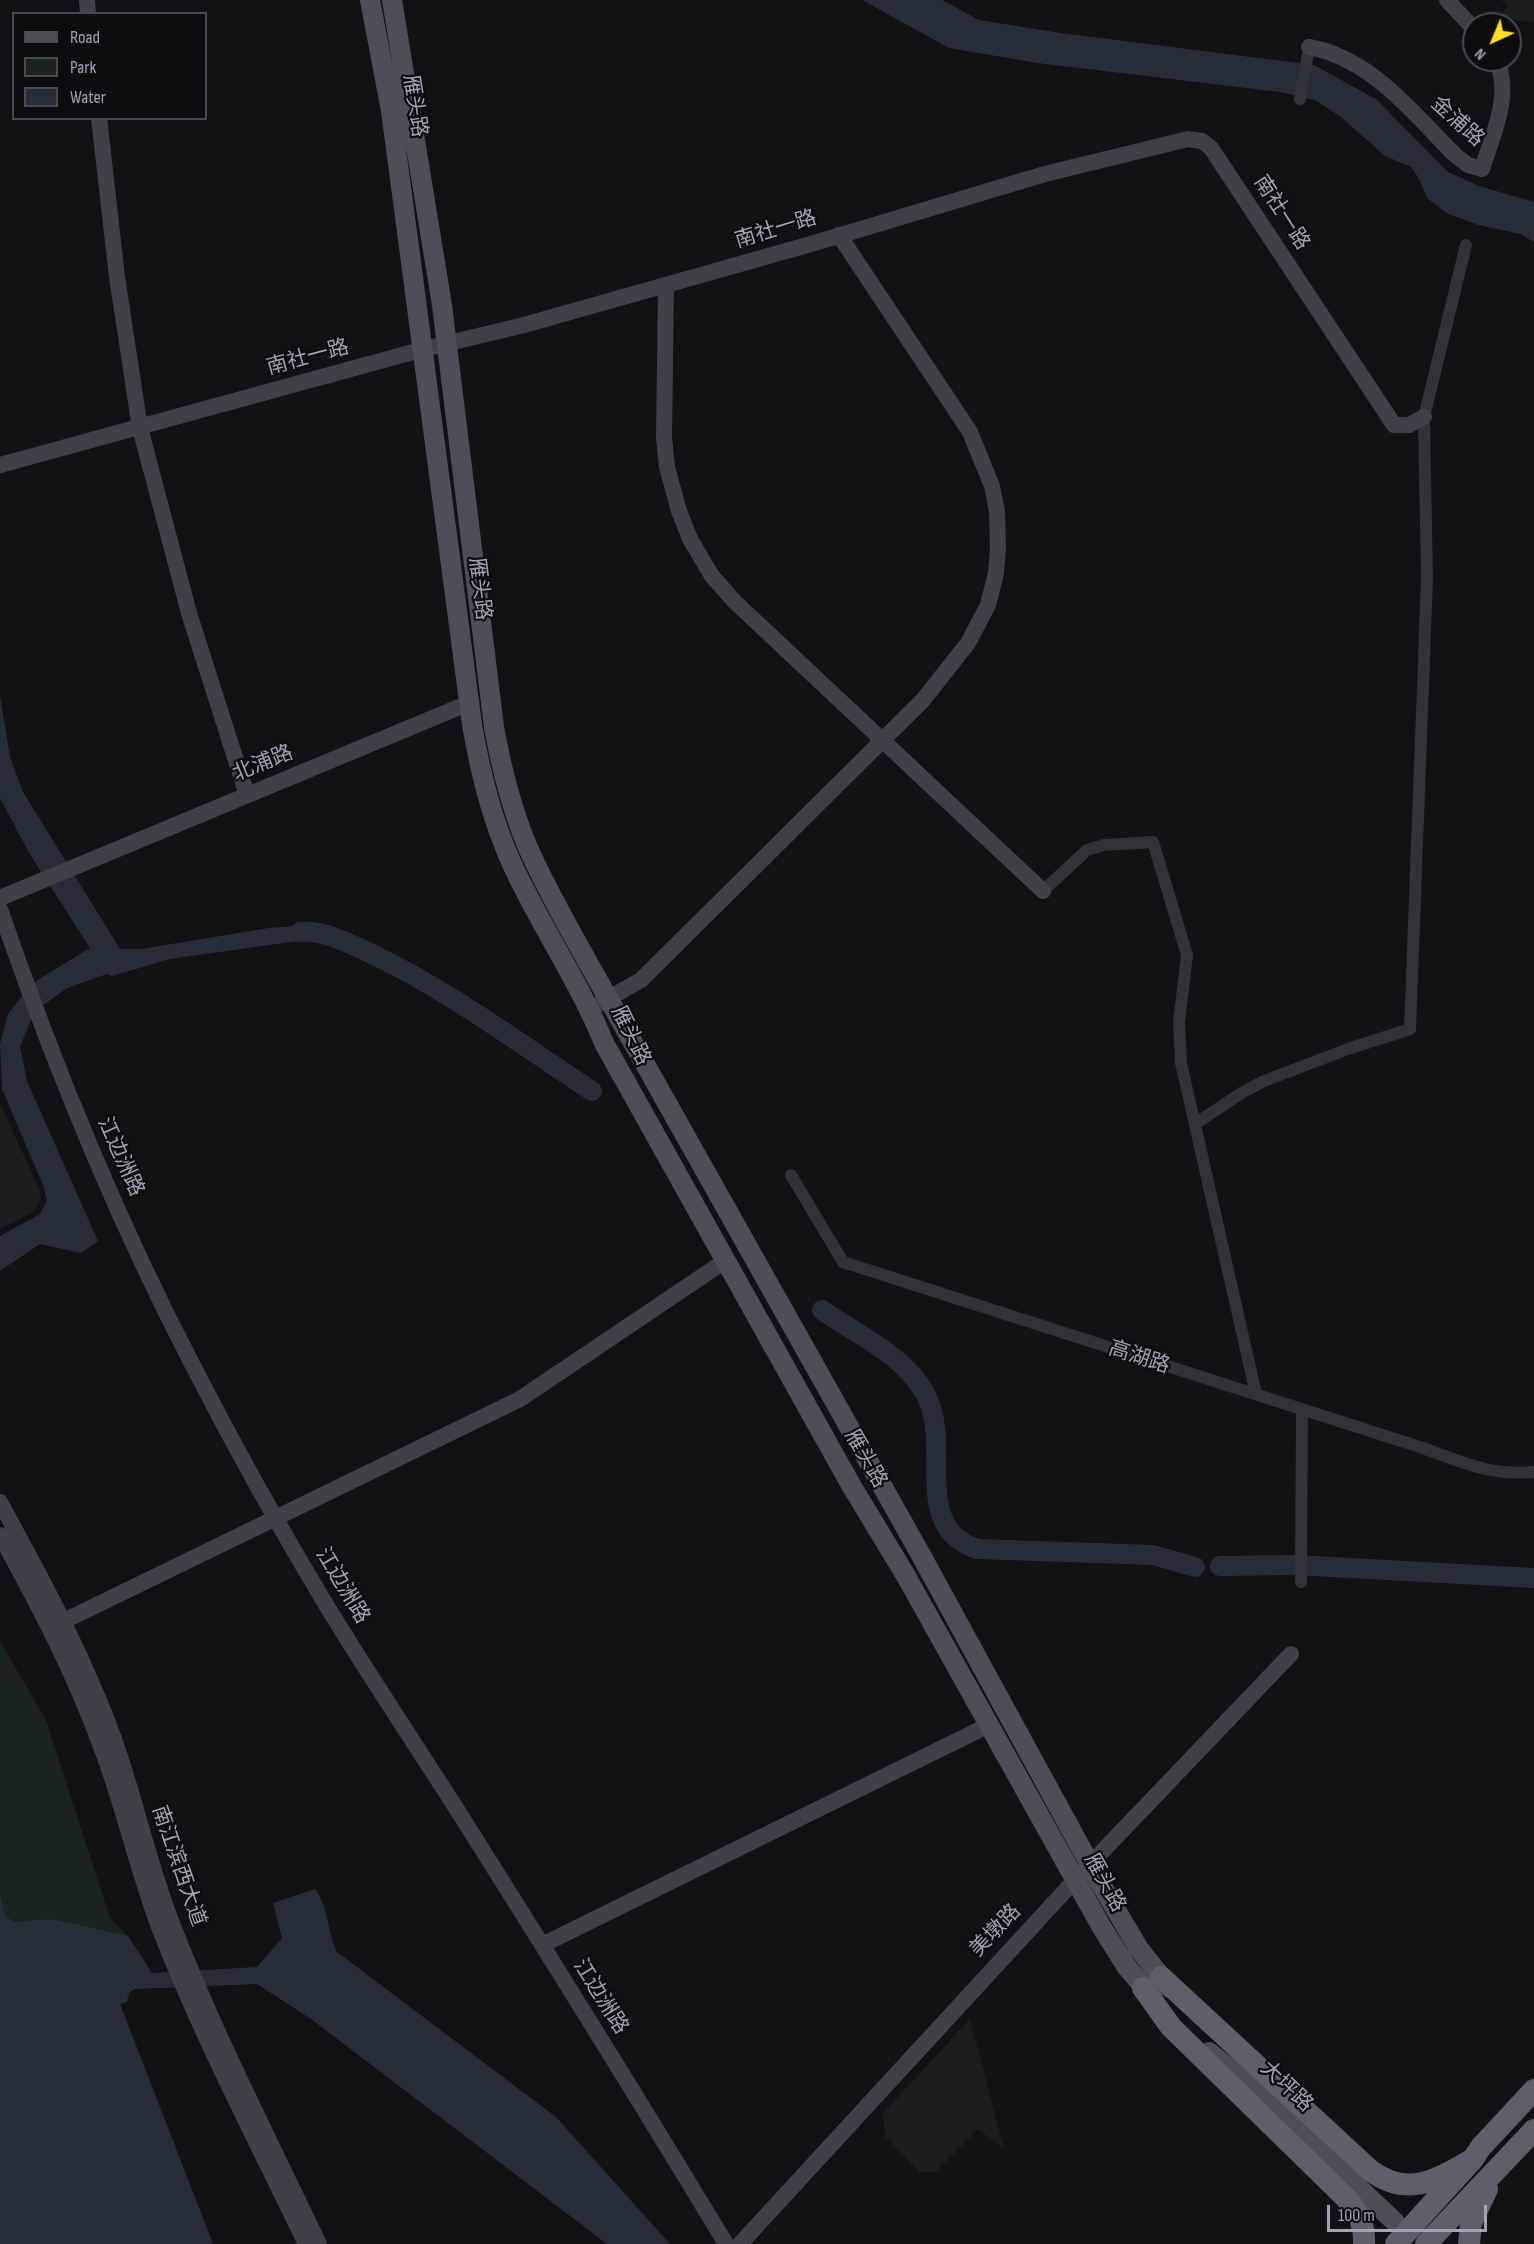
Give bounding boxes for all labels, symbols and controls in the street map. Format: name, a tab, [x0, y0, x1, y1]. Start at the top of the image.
legend	[12, 12, 207, 120]
north arrow	[1462, 12, 1522, 72]
text: Road	[70, 27, 100, 48]
text: N	[1471, 44, 1490, 64]
text: Park	[70, 57, 96, 78]
street label: 雁头路	[397, 73, 431, 139]
text: Water	[70, 87, 106, 108]
street label: 金浦路	[1425, 92, 1489, 152]
street label: 南社一路	[1248, 171, 1314, 255]
street label: 南社一路	[732, 206, 820, 254]
street label: 南社一路	[264, 335, 352, 381]
street label: 雁头路	[463, 556, 495, 622]
street label: 北浦路	[229, 741, 297, 787]
street label: 雁头路	[605, 1002, 655, 1070]
street label: 江边洲路	[91, 1114, 149, 1200]
street label: 高湖路	[1105, 1336, 1173, 1380]
street label: 雁头路	[838, 1425, 892, 1493]
street label: 江边洲路	[310, 1544, 374, 1628]
street label: 南江滨西大道	[146, 1802, 210, 1930]
street label: 雁头路	[1078, 1849, 1130, 1917]
street label: 美墩路	[965, 1899, 1027, 1963]
street label: 江边洲路	[567, 1955, 633, 2039]
street label: 大坪路	[1254, 2056, 1318, 2118]
scale bar	[1330, 2193, 1490, 2231]
text: 100 m	[1338, 2205, 1375, 2226]

